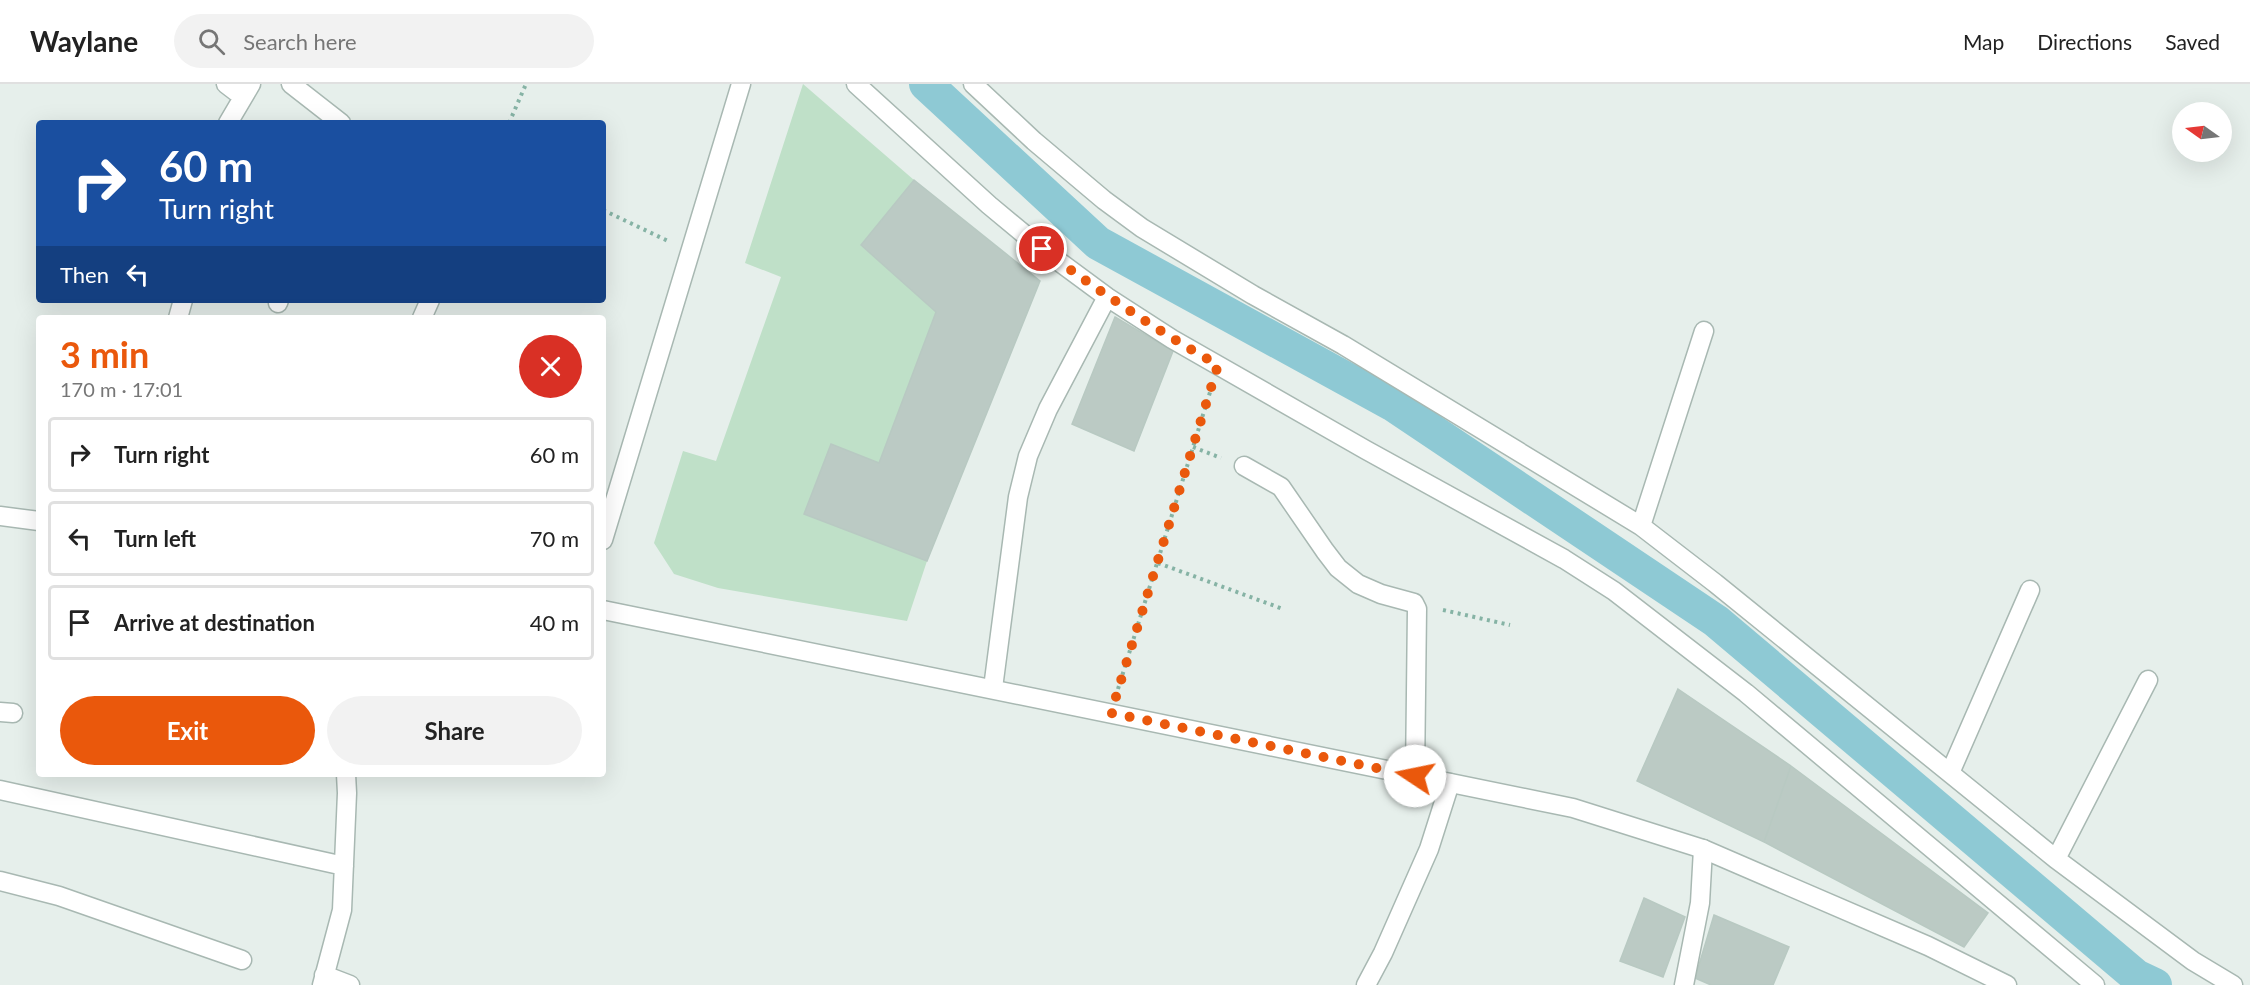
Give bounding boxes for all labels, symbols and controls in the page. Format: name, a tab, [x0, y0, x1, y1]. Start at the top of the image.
search box	[174, 14, 594, 68]
text: Waylane	[30, 24, 138, 58]
icon: search	[195, 25, 228, 58]
text: Search here	[243, 28, 357, 55]
text: Map	[1963, 29, 2004, 54]
text: Directions	[2037, 29, 2132, 54]
text: Saved	[2165, 29, 2220, 54]
north arrow	[2172, 102, 2232, 162]
map controls	[2172, 102, 2232, 162]
text: 60 m	[159, 141, 253, 191]
icon: right	[60, 144, 138, 222]
text: Turn right	[159, 192, 274, 225]
pin	[1016, 223, 1067, 274]
icon: arrive	[1025, 232, 1058, 265]
icon: left	[121, 258, 154, 291]
text: Then	[60, 261, 109, 288]
text: 3 min	[60, 332, 149, 376]
button: close	[519, 335, 582, 398]
text: 170 m · 17:01	[60, 377, 183, 401]
icon: right	[63, 438, 96, 471]
text: Turn right	[114, 441, 209, 468]
text: 60 m	[530, 441, 579, 468]
icon: left	[63, 522, 96, 555]
text: Turn left	[114, 525, 196, 552]
text: 70 m	[530, 525, 579, 552]
icon: arrive	[63, 606, 96, 639]
text: Arrive at destination	[114, 609, 315, 636]
text: 40 m	[530, 609, 579, 636]
button: Exit	[60, 696, 315, 765]
button: Share	[327, 696, 582, 765]
position arrow	[1383, 744, 1447, 808]

